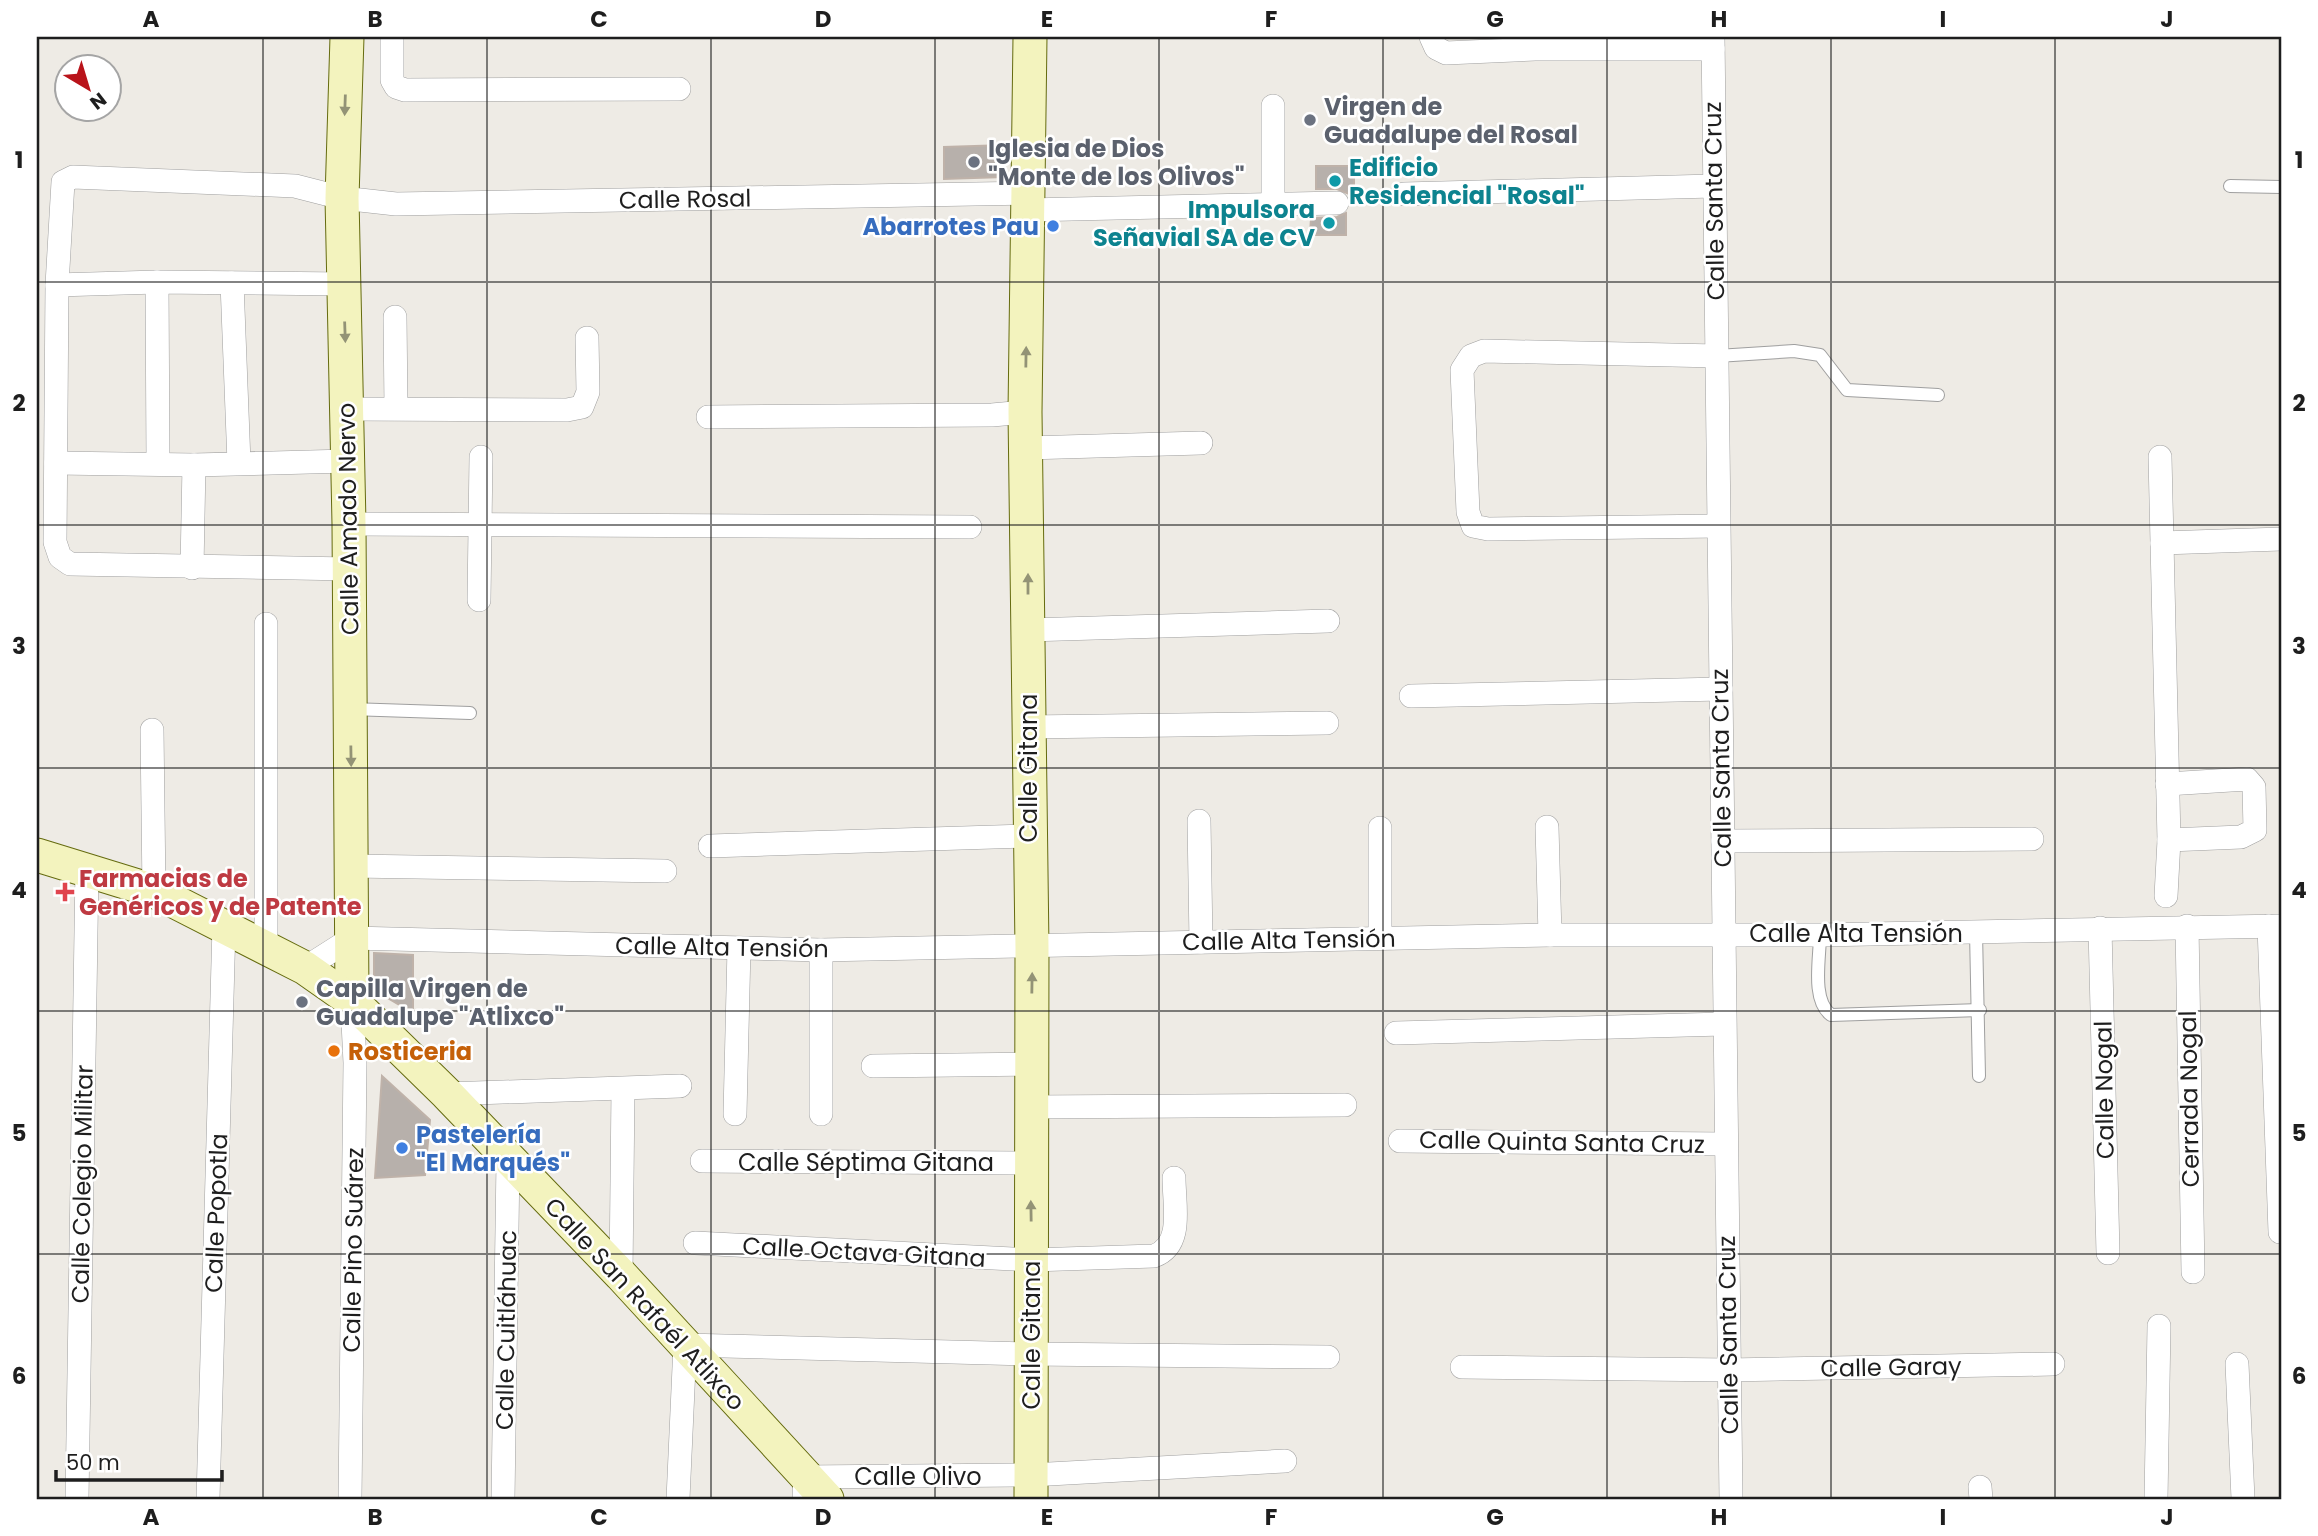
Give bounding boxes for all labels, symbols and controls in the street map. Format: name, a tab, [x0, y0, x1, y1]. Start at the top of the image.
text: A	[143, 3, 160, 35]
text: B	[367, 3, 383, 35]
text: C	[590, 3, 608, 35]
text: D	[815, 3, 831, 35]
text: E	[1041, 3, 1053, 35]
text: F	[1265, 3, 1277, 35]
text: G	[1486, 3, 1504, 35]
text: H	[1711, 3, 1727, 35]
text: I	[1940, 3, 1946, 35]
text: J	[2160, 3, 2174, 35]
north arrow	[52, 52, 122, 122]
text: N	[84, 86, 112, 116]
place label: Virgen de Guadalupe del Rosal	[1324, 90, 1578, 151]
one-way arrow	[339, 94, 350, 116]
street label: Calle Santa Cruz	[1696, 101, 1732, 301]
marker: Virgen de Guadalupe del Rosal	[1302, 112, 1318, 128]
place label: Iglesia de Dios "Monte de los Olivos"	[988, 132, 1245, 193]
text: 1	[15, 144, 23, 176]
text: 1	[2295, 144, 2303, 176]
place label: Edificio Residencial "Rosal"	[1349, 151, 1585, 212]
marker: Iglesia de Dios "Monte de los Olivos"	[966, 154, 982, 170]
marker: Edificio Residencial "Rosal"	[1327, 173, 1343, 189]
street label: Calle Rosal	[618, 181, 752, 217]
place label: Impulsora Señavial SA de CV	[1093, 193, 1315, 254]
place label: Abarrotes Pau	[862, 210, 1039, 243]
marker: Impulsora Señavial SA de CV	[1321, 215, 1337, 231]
marker: Abarrotes Pau	[1045, 218, 1061, 234]
one-way arrow	[339, 322, 350, 344]
one-way arrow	[1020, 345, 1032, 367]
text: 2	[12, 387, 26, 419]
text: 2	[2292, 387, 2306, 419]
street label: Calle Amado Nervo	[329, 402, 367, 636]
one-way arrow	[1022, 573, 1034, 595]
text: 3	[12, 630, 26, 662]
text: 3	[2292, 630, 2306, 662]
street label: Calle Santa Cruz	[1703, 668, 1739, 868]
street label: Calle Gitana	[1012, 694, 1045, 842]
one-way arrow	[345, 745, 356, 767]
place label: Farmacias de Genéricos y de Patente	[79, 862, 362, 923]
text: 4	[11, 874, 27, 906]
text: 4	[2291, 874, 2307, 906]
marker: Farmacias de Genéricos y de Patente	[57, 884, 73, 900]
street label: Calle Alta Tensión	[1749, 917, 1963, 950]
street label: Calle Alta Tensión	[1182, 922, 1396, 958]
street label: Calle Alta Tensión	[615, 929, 829, 965]
place label: Capilla Virgen de Guadalupe "Atlixco"	[316, 972, 564, 1033]
one-way arrow	[1026, 972, 1037, 994]
marker: Capilla Virgen de Guadalupe "Atlixco"	[294, 994, 310, 1010]
street label: Cerrada Nogal	[2171, 1010, 2207, 1188]
street label: Calle Nogal	[2086, 1021, 2122, 1159]
place label: Rosticeria	[348, 1035, 472, 1068]
marker: Rosticeria	[326, 1043, 342, 1059]
street label: Calle Colegio Militar	[63, 1064, 101, 1304]
text: 5	[12, 1117, 26, 1149]
text: 5	[2292, 1117, 2306, 1149]
place label: Pastelería "El Marqués"	[416, 1118, 570, 1179]
street label: Calle Quinta Santa Cruz	[1419, 1123, 1705, 1161]
street label: Calle Popotla	[197, 1133, 235, 1293]
marker: Pastelería "El Marqués"	[394, 1140, 410, 1156]
street label: Calle Séptima Gitana	[738, 1146, 994, 1179]
street label: Calle Pino Suárez	[335, 1147, 371, 1353]
street label: Calle San Rafaél Atlixco	[537, 1190, 753, 1418]
one-way arrow	[1026, 1199, 1037, 1221]
street label: Calle Octava Gitana	[742, 1229, 986, 1275]
street label: Calle Cuitláhuac	[488, 1230, 524, 1430]
street label: Calle Santa Cruz	[1710, 1235, 1746, 1435]
street label: Calle Gitana	[1015, 1261, 1048, 1409]
street label: Calle Garay	[1820, 1349, 1962, 1385]
text: 6	[12, 1360, 26, 1392]
text: 6	[2292, 1360, 2306, 1392]
scale bar	[56, 1438, 222, 1482]
text: 50 m	[66, 1448, 120, 1477]
street label: Calle Olivo	[854, 1460, 982, 1493]
text: A	[143, 1501, 160, 1533]
text: B	[367, 1501, 383, 1533]
text: C	[590, 1501, 608, 1533]
text: D	[815, 1501, 831, 1533]
text: E	[1041, 1501, 1053, 1533]
text: F	[1265, 1501, 1277, 1533]
text: G	[1486, 1501, 1504, 1533]
text: H	[1711, 1501, 1727, 1533]
text: I	[1940, 1501, 1946, 1533]
text: J	[2160, 1501, 2174, 1533]

